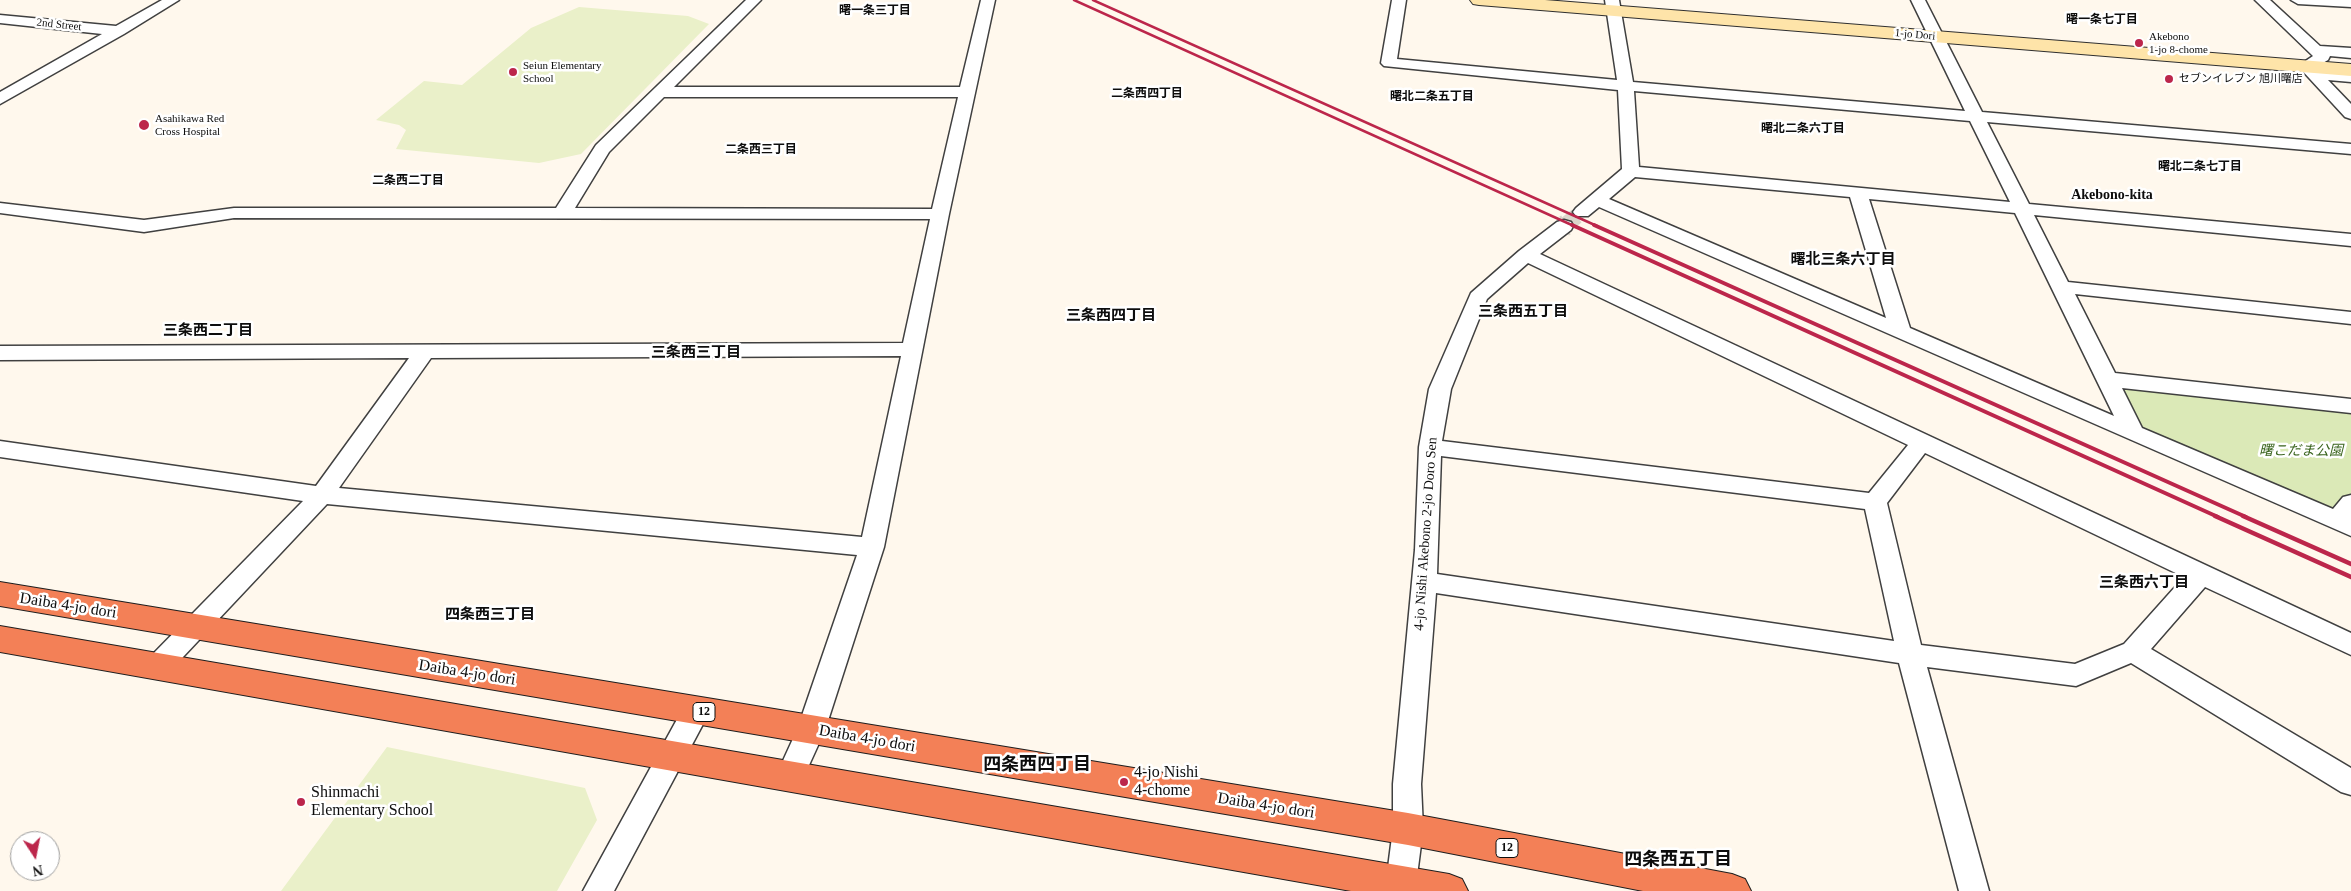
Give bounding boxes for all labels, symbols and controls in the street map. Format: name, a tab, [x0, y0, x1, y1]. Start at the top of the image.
district label: 曙一条三丁目	[839, 4, 911, 18]
district label: 曙一条七丁目	[2066, 13, 2138, 27]
street label: 2nd Street	[36, 16, 82, 34]
street label: 1-jo Dori	[1894, 27, 1936, 43]
place label: Akebono 1-jo 8-chome	[2149, 30, 2208, 56]
marker: Akebono 1-jo 8-chome	[2133, 37, 2145, 49]
place label: Seiun Elementary School	[523, 59, 602, 85]
marker: Seiun Elementary School	[507, 66, 519, 78]
place label: セブンイレブン 旭川曙店	[2179, 72, 2303, 86]
marker: セブンイレブン 旭川曙店	[2163, 73, 2175, 85]
district label: 二条西四丁目	[1111, 87, 1183, 101]
district label: 曙北二条五丁目	[1390, 90, 1474, 104]
place label: Asahikawa Red Cross Hospital	[155, 112, 224, 138]
marker: Asahikawa Red Cross Hospital	[137, 118, 151, 132]
district label: 曙北二条六丁目	[1761, 122, 1845, 136]
district label: 二条西三丁目	[725, 143, 797, 157]
district label: 曙北二条七丁目	[2158, 160, 2242, 174]
district label: 二条西二丁目	[372, 174, 444, 188]
district label: Akebono-kita	[2071, 187, 2153, 203]
district label: 曙北三条六丁目	[1791, 251, 1895, 269]
district label: 三条西五丁目	[1478, 303, 1568, 321]
district label: 三条西四丁目	[1066, 307, 1156, 325]
district label: 三条西二丁目	[163, 322, 253, 340]
district label: 三条西三丁目	[651, 344, 741, 362]
street label: 4-jo Nishi Akebono 2-jo Doro Sen	[1411, 437, 1441, 631]
park label: 曙こだま公園	[2259, 443, 2343, 459]
district label: 三条西六丁目	[2099, 574, 2189, 592]
street label: Daiba 4-jo dori	[18, 589, 118, 623]
district label: 四条西三丁目	[445, 606, 535, 624]
street label: Daiba 4-jo dori	[417, 656, 517, 690]
road number: 12	[693, 702, 715, 722]
street label: Daiba 4-jo dori	[817, 721, 917, 757]
district label: 四条西四丁目	[983, 754, 1091, 776]
place label: 4-jo Nishi 4-chome	[1134, 763, 1198, 801]
marker: 4-jo Nishi 4-chome	[1118, 776, 1130, 788]
place label: Shinmachi Elementary School	[311, 783, 433, 821]
street label: Daiba 4-jo dori	[1216, 789, 1316, 823]
marker: Shinmachi Elementary School	[295, 796, 307, 808]
north arrow	[10, 831, 60, 881]
road number: 12	[1496, 838, 1518, 858]
district label: 四条西五丁目	[1624, 849, 1732, 871]
text: N	[31, 862, 44, 879]

